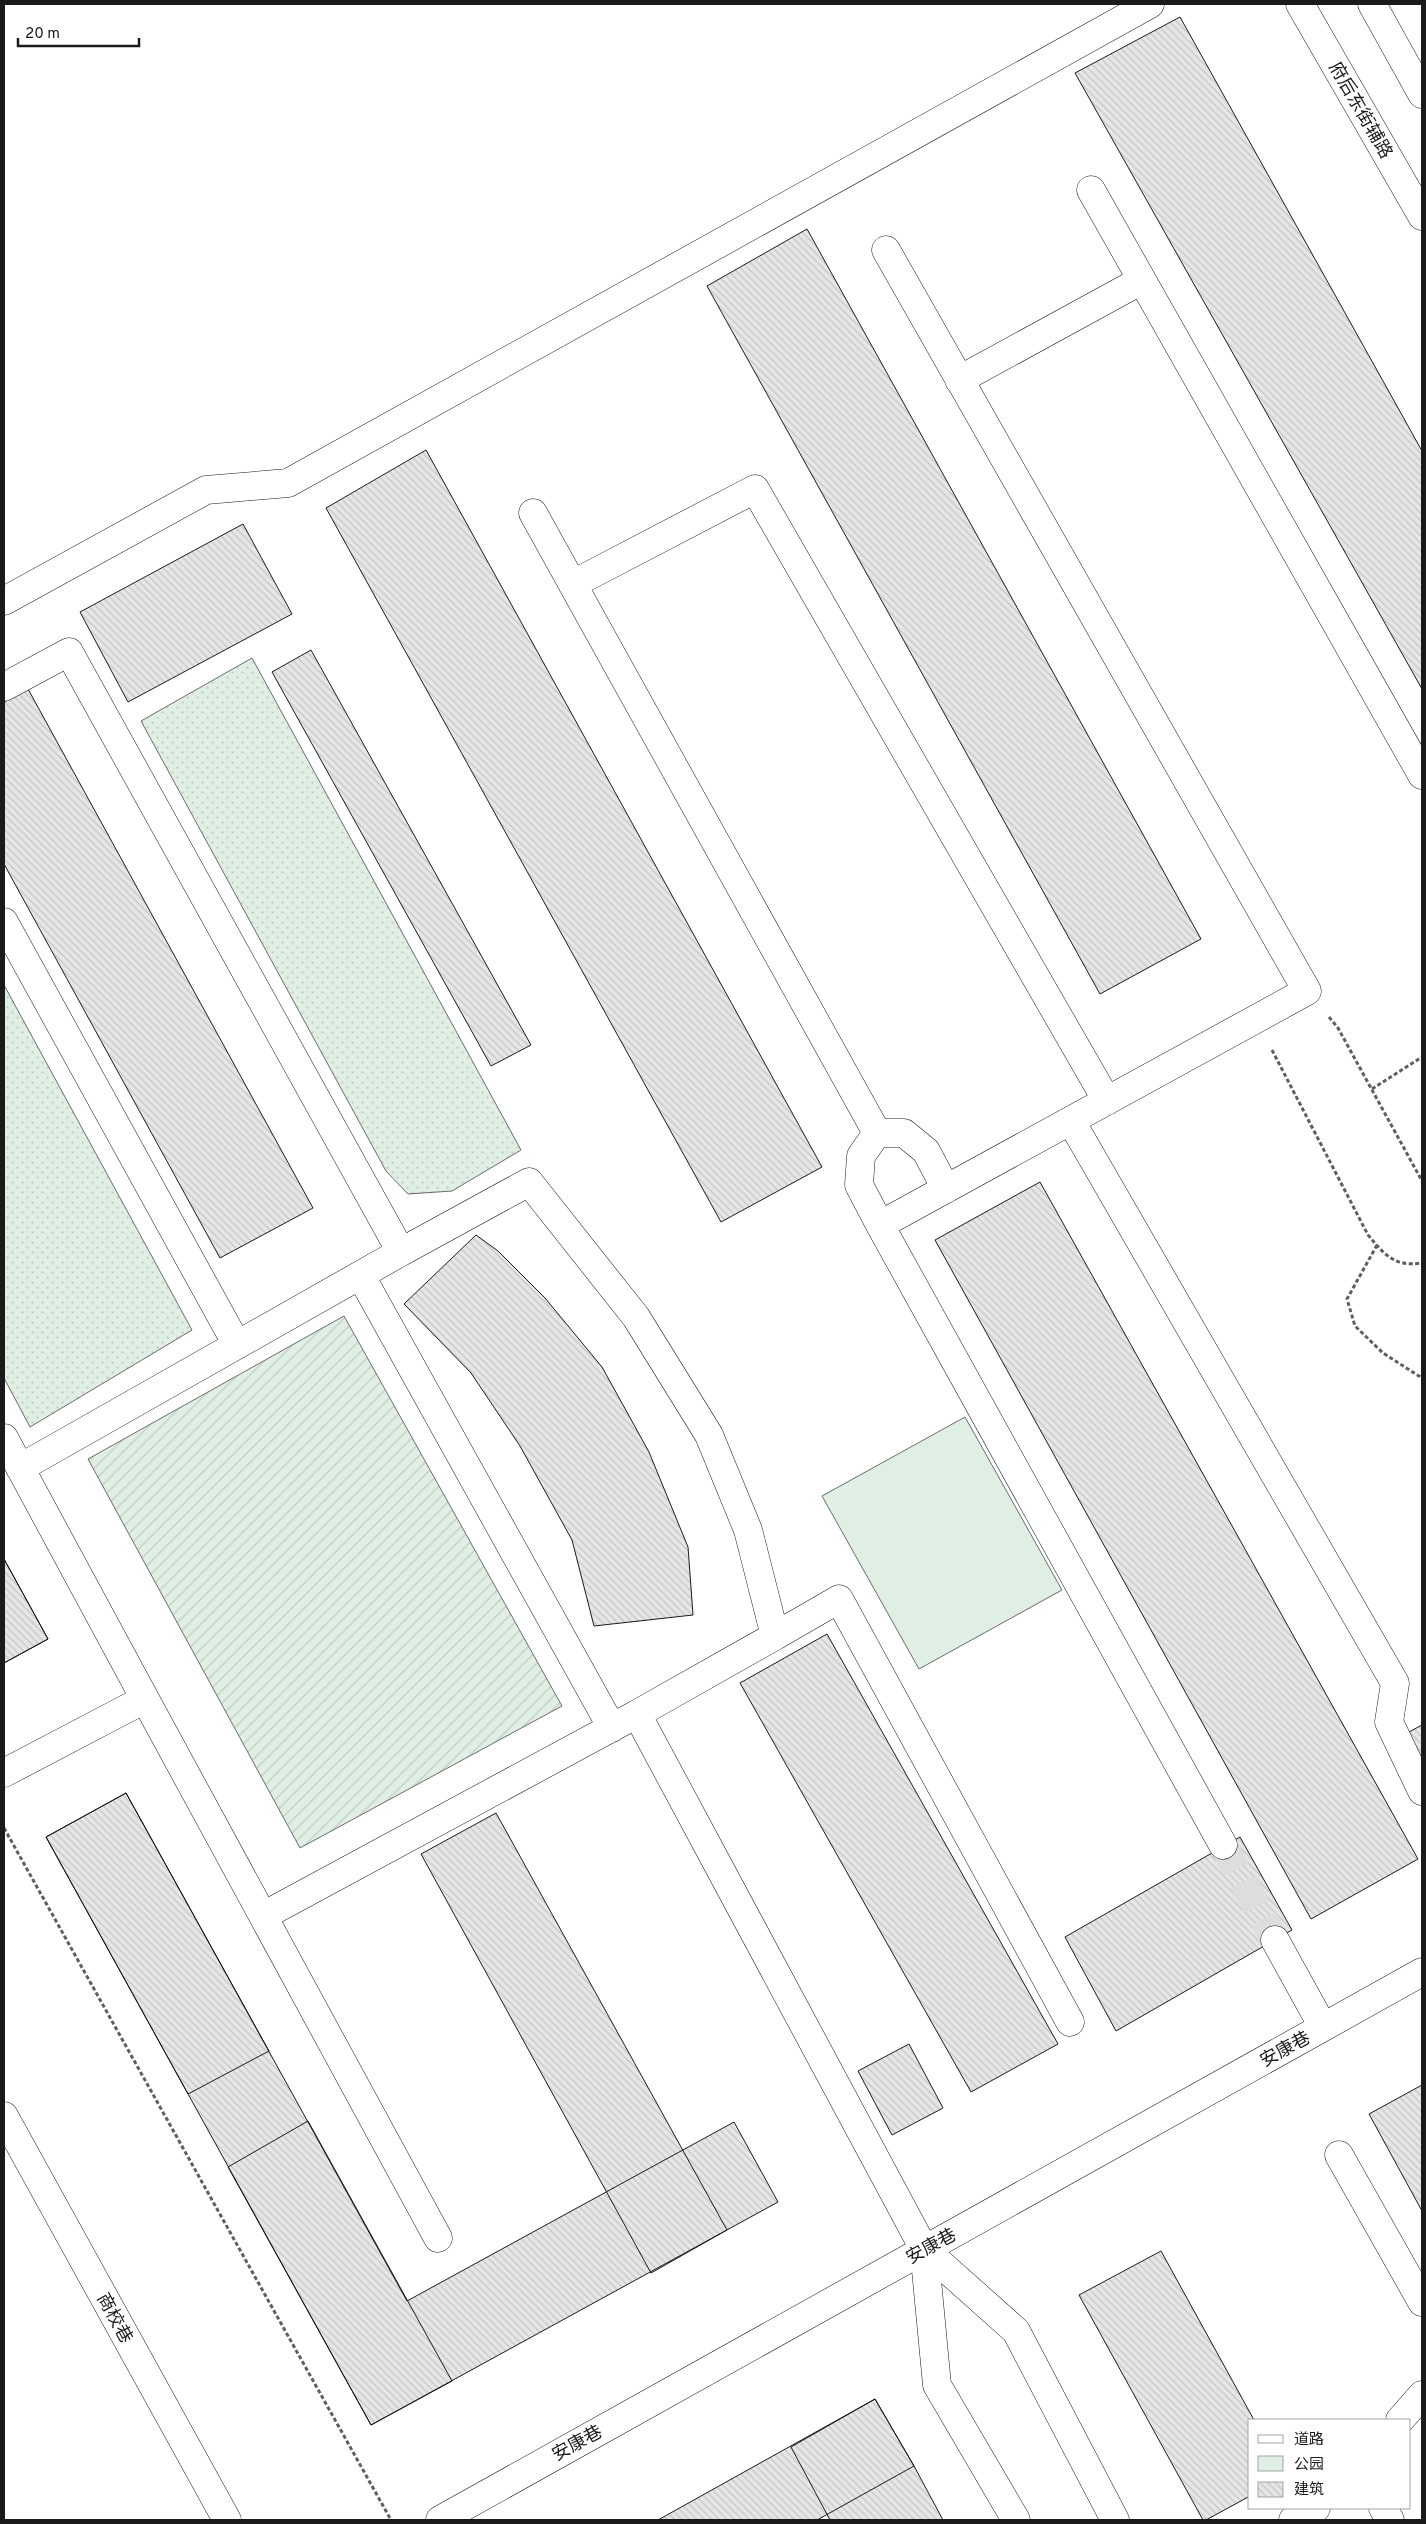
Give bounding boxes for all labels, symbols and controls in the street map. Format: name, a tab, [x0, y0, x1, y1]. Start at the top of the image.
scale bar	[18, 15, 139, 47]
text: 20 m	[25, 25, 60, 44]
street label: 府后东街辅路	[1323, 58, 1397, 163]
street label: 安康巷	[1257, 2027, 1315, 2073]
street label: 安康巷	[903, 2224, 961, 2270]
street label: 商校巷	[91, 2290, 137, 2348]
legend	[1248, 2419, 1411, 2509]
street label: 安康巷	[549, 2421, 607, 2467]
text: 道路	[1294, 2431, 1324, 2450]
text: 公园	[1294, 2456, 1324, 2475]
text: 建筑	[1294, 2481, 1324, 2500]

